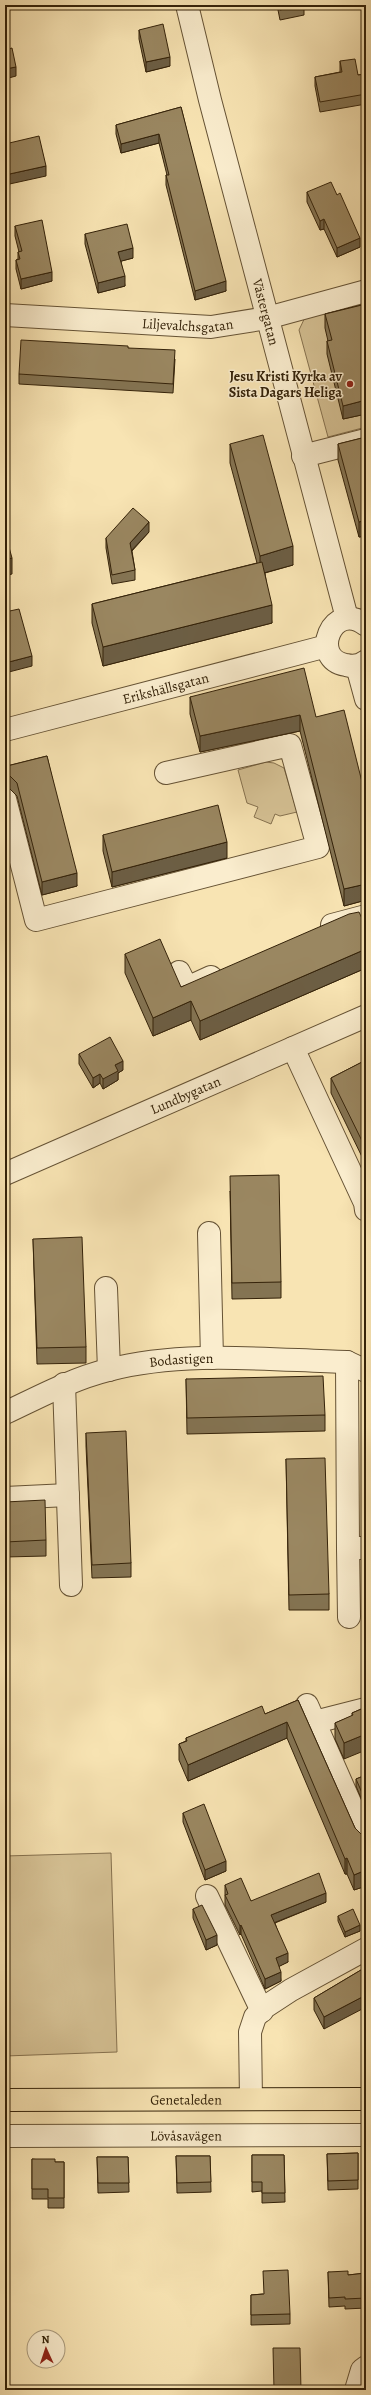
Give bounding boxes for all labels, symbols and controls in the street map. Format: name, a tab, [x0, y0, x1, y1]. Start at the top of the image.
street label: Västergatan	[248, 276, 284, 348]
street label: Liljevalchsgatan	[141, 313, 235, 337]
place label: Jesu Kristi Kyrka av Sista Dagars Heliga	[229, 367, 342, 402]
marker: Jesu Kristi Kyrka av Sista Dagars Heliga	[345, 379, 355, 389]
street label: Erikshällsgatan	[120, 668, 211, 708]
street label: Lundbygatan	[147, 1071, 224, 1119]
street label: Bodastigen	[148, 1348, 214, 1371]
street label: Genetaleden	[150, 2090, 222, 2109]
street label: Lövåsavägen	[150, 2126, 222, 2145]
north arrow	[26, 2329, 66, 2369]
text: N	[41, 2332, 50, 2347]

